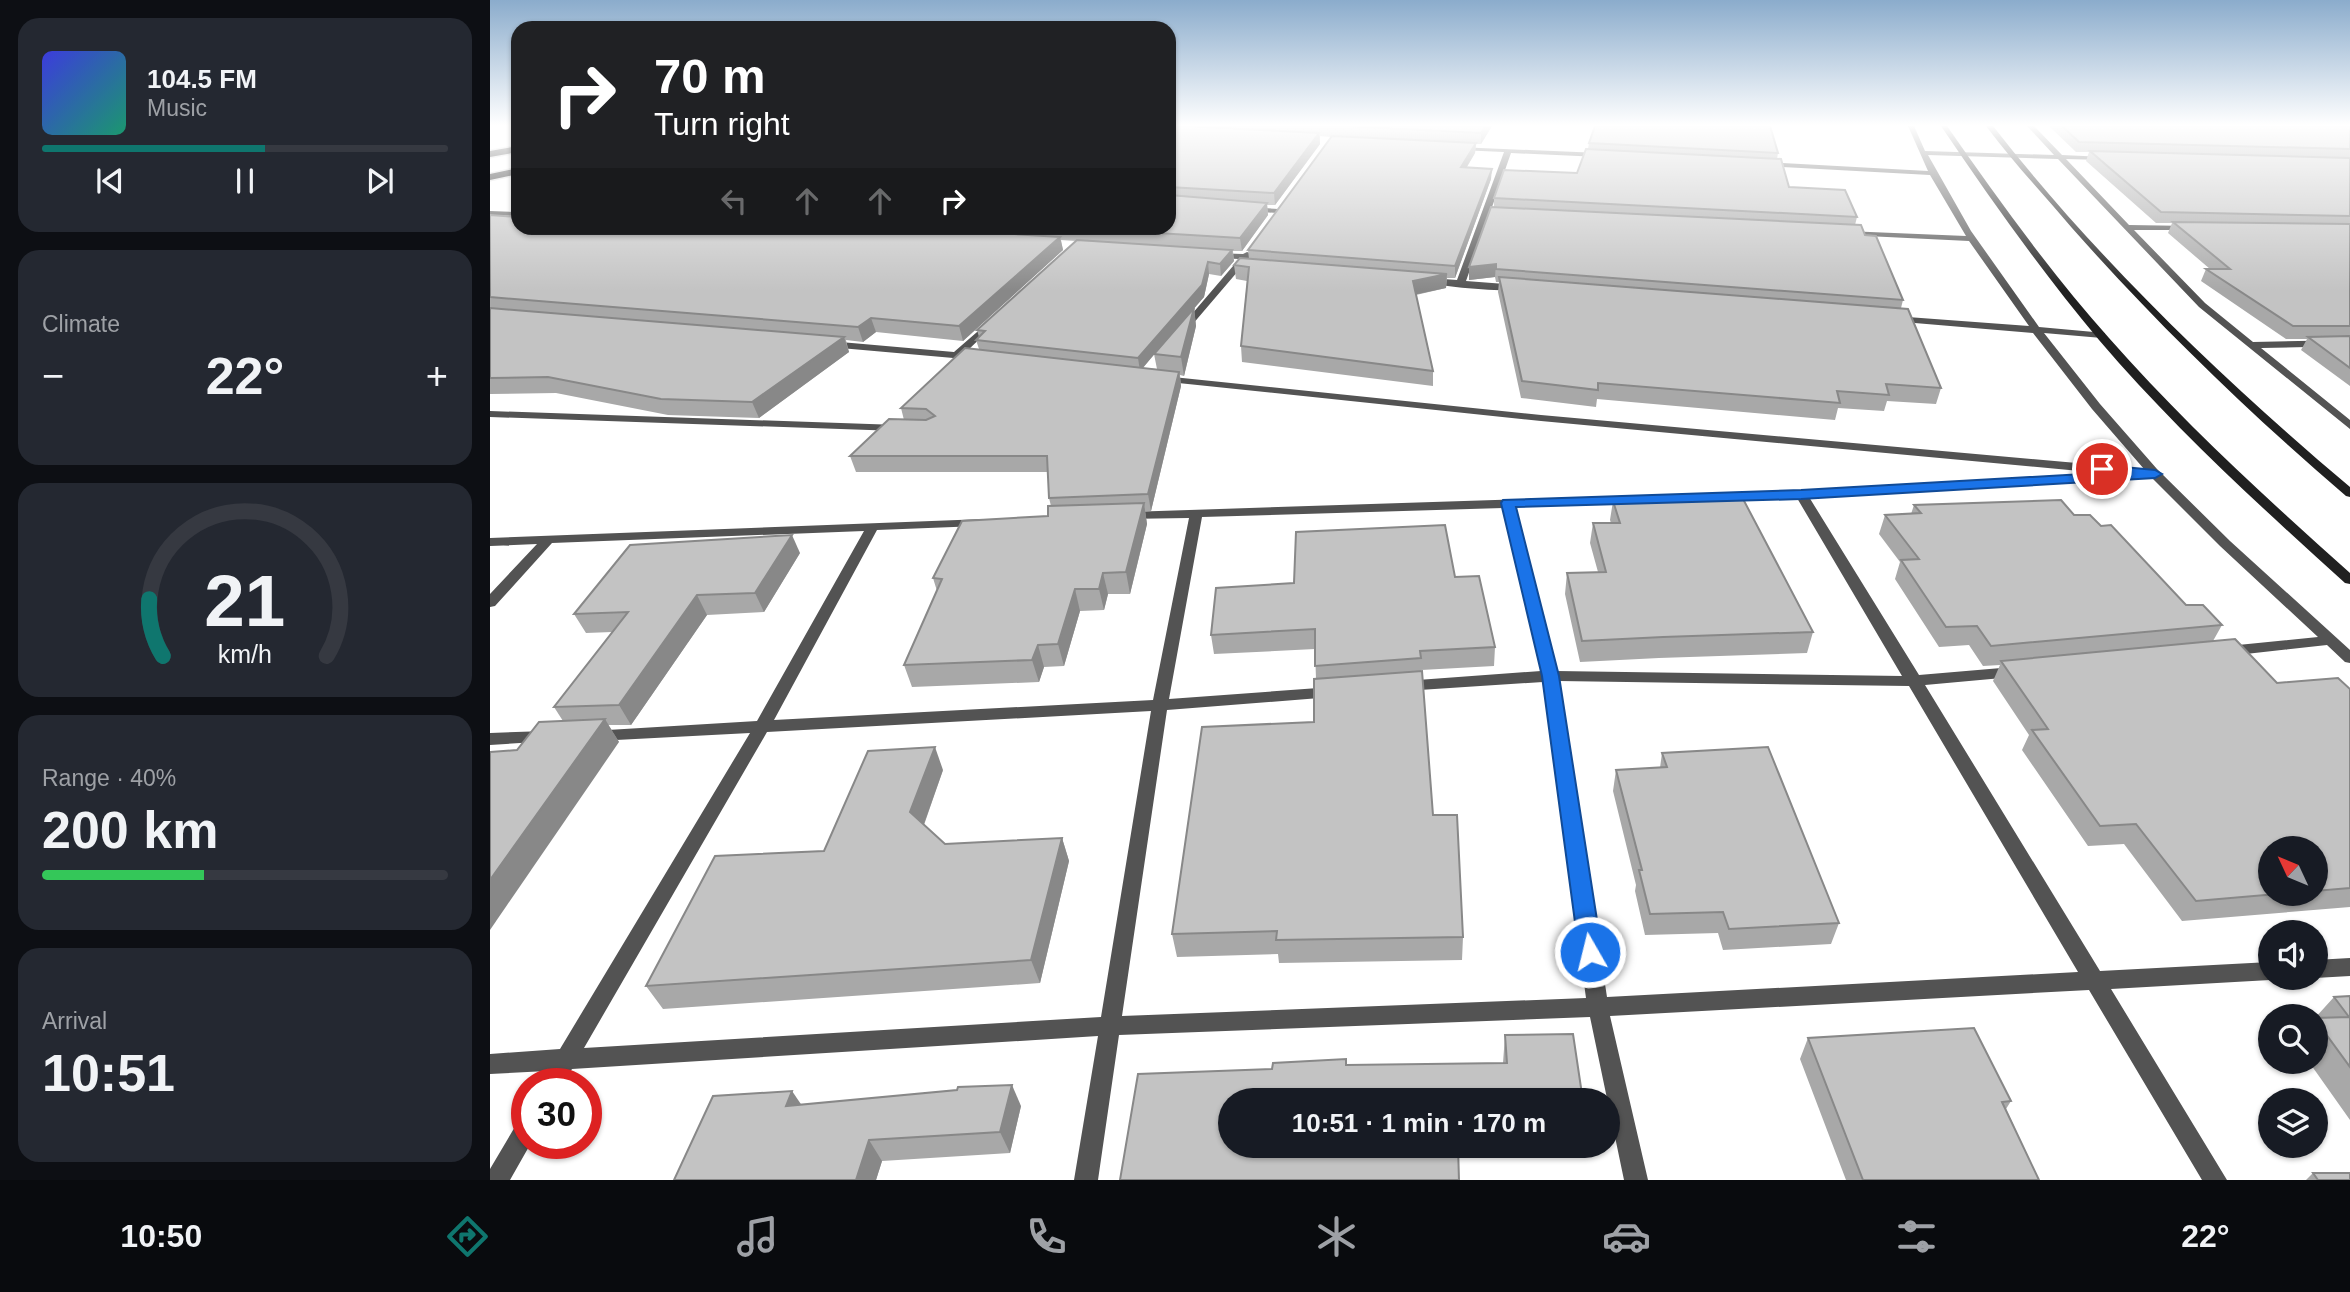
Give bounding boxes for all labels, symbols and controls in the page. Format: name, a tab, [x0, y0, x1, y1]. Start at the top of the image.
icon: right	[539, 49, 630, 140]
text: 70 m	[654, 49, 766, 103]
text: 104.5 FM	[147, 64, 257, 94]
text: Music	[147, 95, 207, 121]
text: Turn right	[654, 106, 790, 142]
icon: previous	[91, 162, 129, 200]
icon: pause	[226, 162, 264, 200]
icon: next	[361, 162, 399, 200]
icon: left	[715, 182, 753, 220]
icon: ahead	[788, 182, 826, 220]
icon: ahead	[861, 182, 899, 220]
icon: right	[934, 182, 972, 220]
text: Climate	[42, 311, 120, 337]
text: 22°	[206, 347, 284, 405]
text: −	[42, 355, 64, 397]
text: +	[426, 355, 448, 397]
pin	[2072, 439, 2132, 499]
icon: arrive	[2083, 450, 2121, 488]
text: 21	[205, 560, 285, 641]
text: km/h	[218, 640, 272, 668]
text: Range · 40%	[42, 765, 176, 791]
text: 200 km	[42, 801, 218, 859]
north arrow	[2258, 836, 2328, 906]
map controls	[2258, 836, 2328, 1158]
position arrow	[1553, 915, 1627, 989]
button: sound	[2258, 920, 2328, 990]
button: search	[2258, 1004, 2328, 1074]
text: Arrival	[42, 1008, 107, 1034]
text: 10:51	[42, 1044, 175, 1102]
speed limit sign: 30	[511, 1068, 602, 1159]
button: layers	[2258, 1088, 2328, 1158]
text: 10:51 · 1 min · 170 m	[1292, 1108, 1546, 1138]
icon: directions	[443, 1212, 492, 1261]
icon: music	[733, 1212, 782, 1261]
icon: phone	[1022, 1212, 1071, 1261]
icon: climate	[1312, 1212, 1361, 1261]
icon: car	[1602, 1212, 1651, 1261]
icon: filters	[1892, 1212, 1941, 1261]
text: 10:50	[120, 1218, 202, 1254]
text: 22°	[2181, 1218, 2230, 1254]

